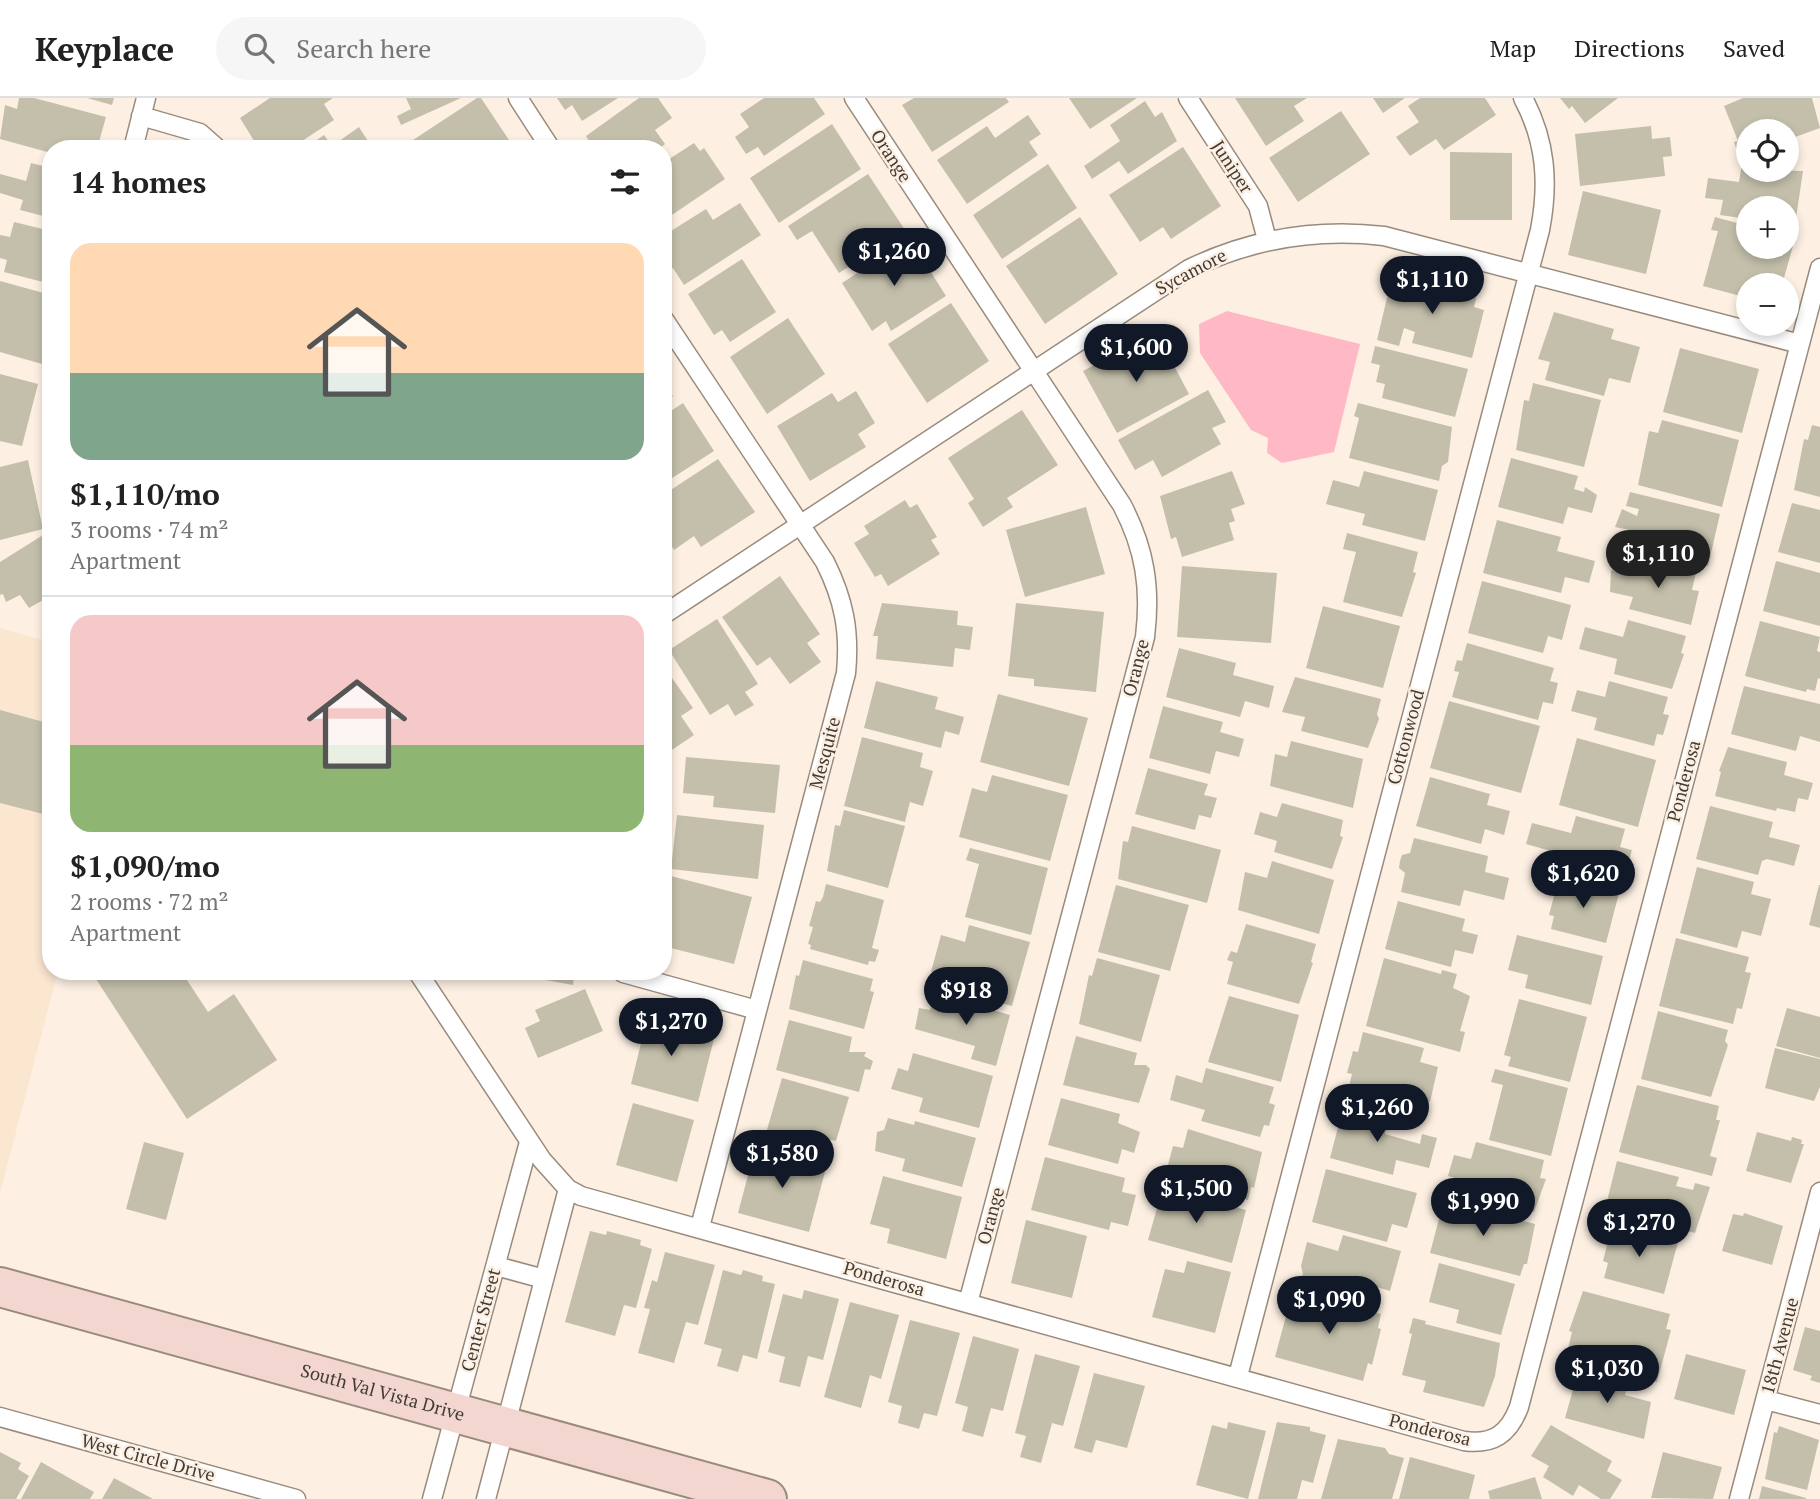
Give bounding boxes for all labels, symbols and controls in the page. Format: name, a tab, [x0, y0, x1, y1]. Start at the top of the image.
search box	[216, 17, 706, 80]
text: Keyplace	[35, 27, 174, 70]
icon: search	[240, 29, 278, 67]
text: Search here	[296, 31, 431, 65]
text: Map	[1490, 32, 1536, 64]
text: Directions	[1574, 32, 1685, 64]
text: Saved	[1723, 32, 1785, 64]
map controls	[1736, 119, 1799, 336]
button: locate	[1736, 119, 1799, 182]
street label: Orange	[866, 124, 918, 187]
street label: Juniper	[1207, 135, 1259, 198]
text: 14 homes	[70, 162, 206, 202]
icon: filters	[606, 163, 644, 201]
button: +	[1736, 196, 1799, 259]
pin: $1,260	[837, 228, 951, 288]
text: $1,260	[858, 235, 930, 266]
street label: Sycamore	[1151, 242, 1230, 300]
pin: $1,110	[1375, 256, 1489, 316]
text: $1,110	[1396, 263, 1468, 294]
button: −	[1736, 273, 1799, 336]
icon: home	[294, 289, 420, 415]
pin: $1,600	[1079, 324, 1193, 384]
text: $1,600	[1100, 331, 1172, 362]
text: $1,110/mo	[70, 474, 220, 514]
text: 3 rooms · 74 m²	[70, 514, 229, 545]
pin: $1,110	[1601, 531, 1715, 590]
text: $1,110	[1622, 537, 1694, 568]
text: Apartment	[70, 545, 181, 576]
street label: Orange	[1116, 636, 1154, 699]
icon: home	[294, 661, 420, 787]
street label: Cottonwood	[1381, 686, 1429, 787]
street label: Mesquite	[803, 714, 845, 791]
street label: Ponderosa	[1661, 737, 1705, 824]
text: $1,090/mo	[70, 846, 220, 886]
pin: $1,620	[1526, 850, 1640, 910]
text: $1,620	[1547, 857, 1619, 888]
text: 2 rooms · 72 m²	[70, 886, 229, 917]
text: Apartment	[70, 917, 181, 948]
pin: $918	[925, 968, 1007, 1027]
text: $918	[940, 974, 992, 1005]
pin: $1,270	[614, 998, 728, 1058]
text: $1,270	[635, 1005, 707, 1036]
pin: $1,260	[1320, 1084, 1434, 1144]
text: $1,260	[1341, 1091, 1413, 1122]
pin: $1,580	[725, 1130, 839, 1190]
text: $1,580	[746, 1137, 818, 1168]
pin: $1,500	[1139, 1166, 1253, 1225]
text: $1,500	[1160, 1172, 1232, 1203]
pin: $1,990	[1426, 1178, 1540, 1238]
street label: Orange	[971, 1184, 1009, 1247]
text: $1,990	[1447, 1185, 1519, 1216]
pin: $1,270	[1582, 1200, 1696, 1259]
text: $1,270	[1603, 1206, 1675, 1237]
street label: Ponderosa	[841, 1255, 928, 1301]
street label: Center Street	[455, 1265, 505, 1374]
pin: $1,090	[1272, 1276, 1386, 1336]
text: $1,090	[1293, 1283, 1365, 1314]
street label: 18th Avenue	[1755, 1295, 1803, 1397]
pin: $1,030	[1550, 1346, 1664, 1405]
text: $1,030	[1571, 1352, 1643, 1383]
street label: South Val Vista Drive	[298, 1358, 468, 1426]
street label: Ponderosa	[1387, 1407, 1474, 1451]
street label: West Circle Drive	[79, 1428, 218, 1486]

